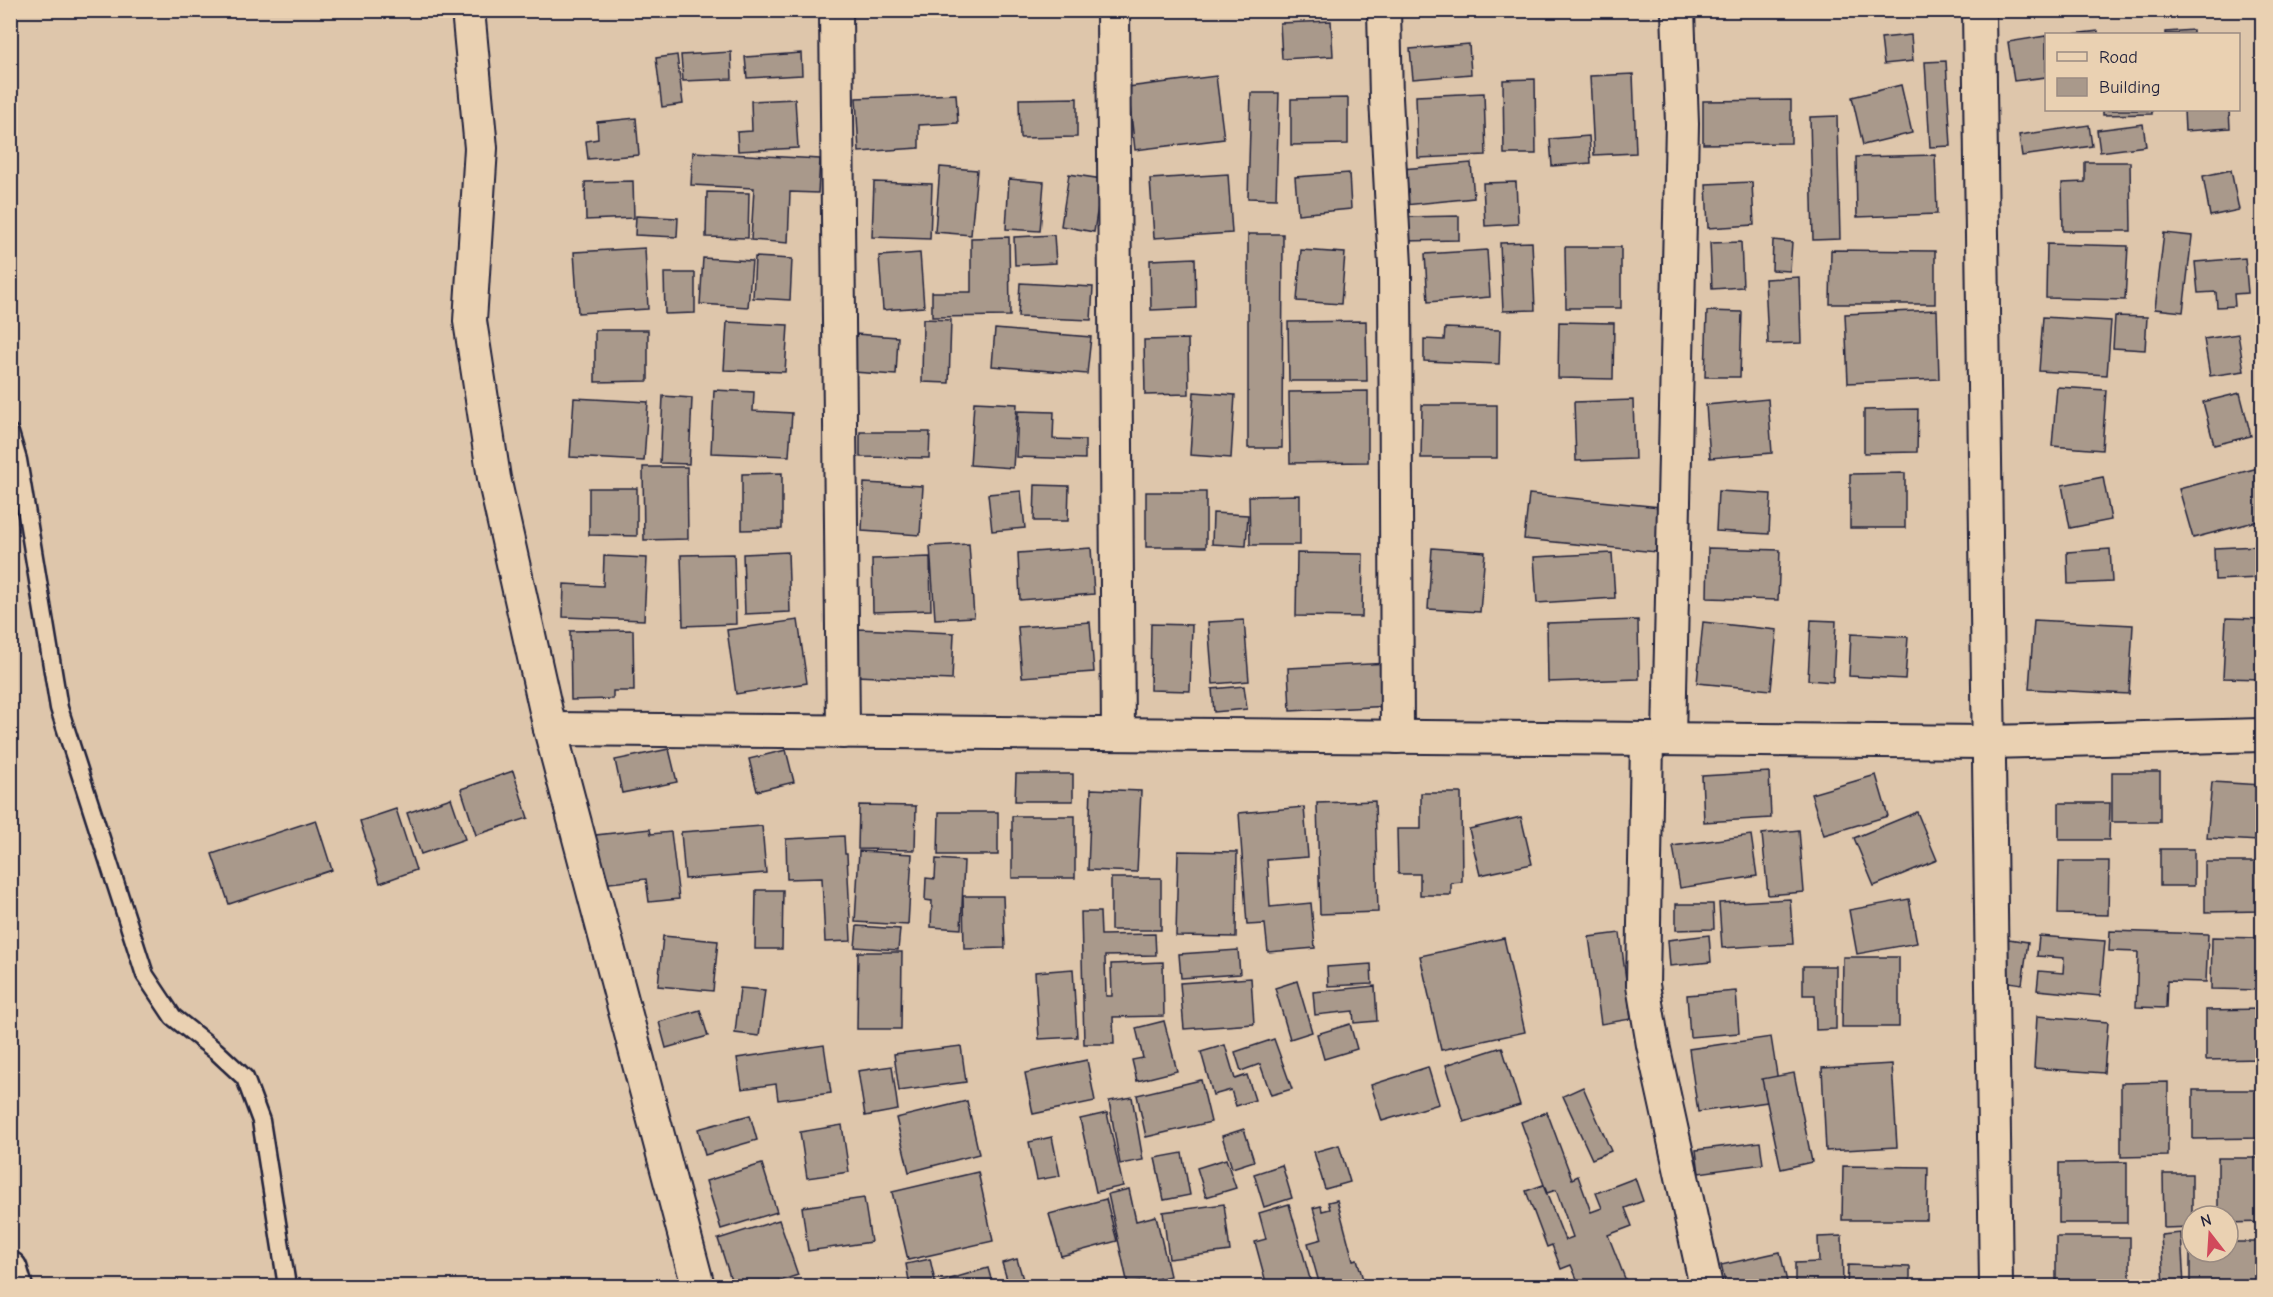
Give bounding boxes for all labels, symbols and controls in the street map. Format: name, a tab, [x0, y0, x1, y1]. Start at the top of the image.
legend	[2045, 33, 2240, 111]
text: Road	[2099, 47, 2138, 68]
text: Building	[2099, 77, 2161, 98]
north arrow	[2180, 1204, 2240, 1264]
text: N	[2198, 1210, 2214, 1231]

